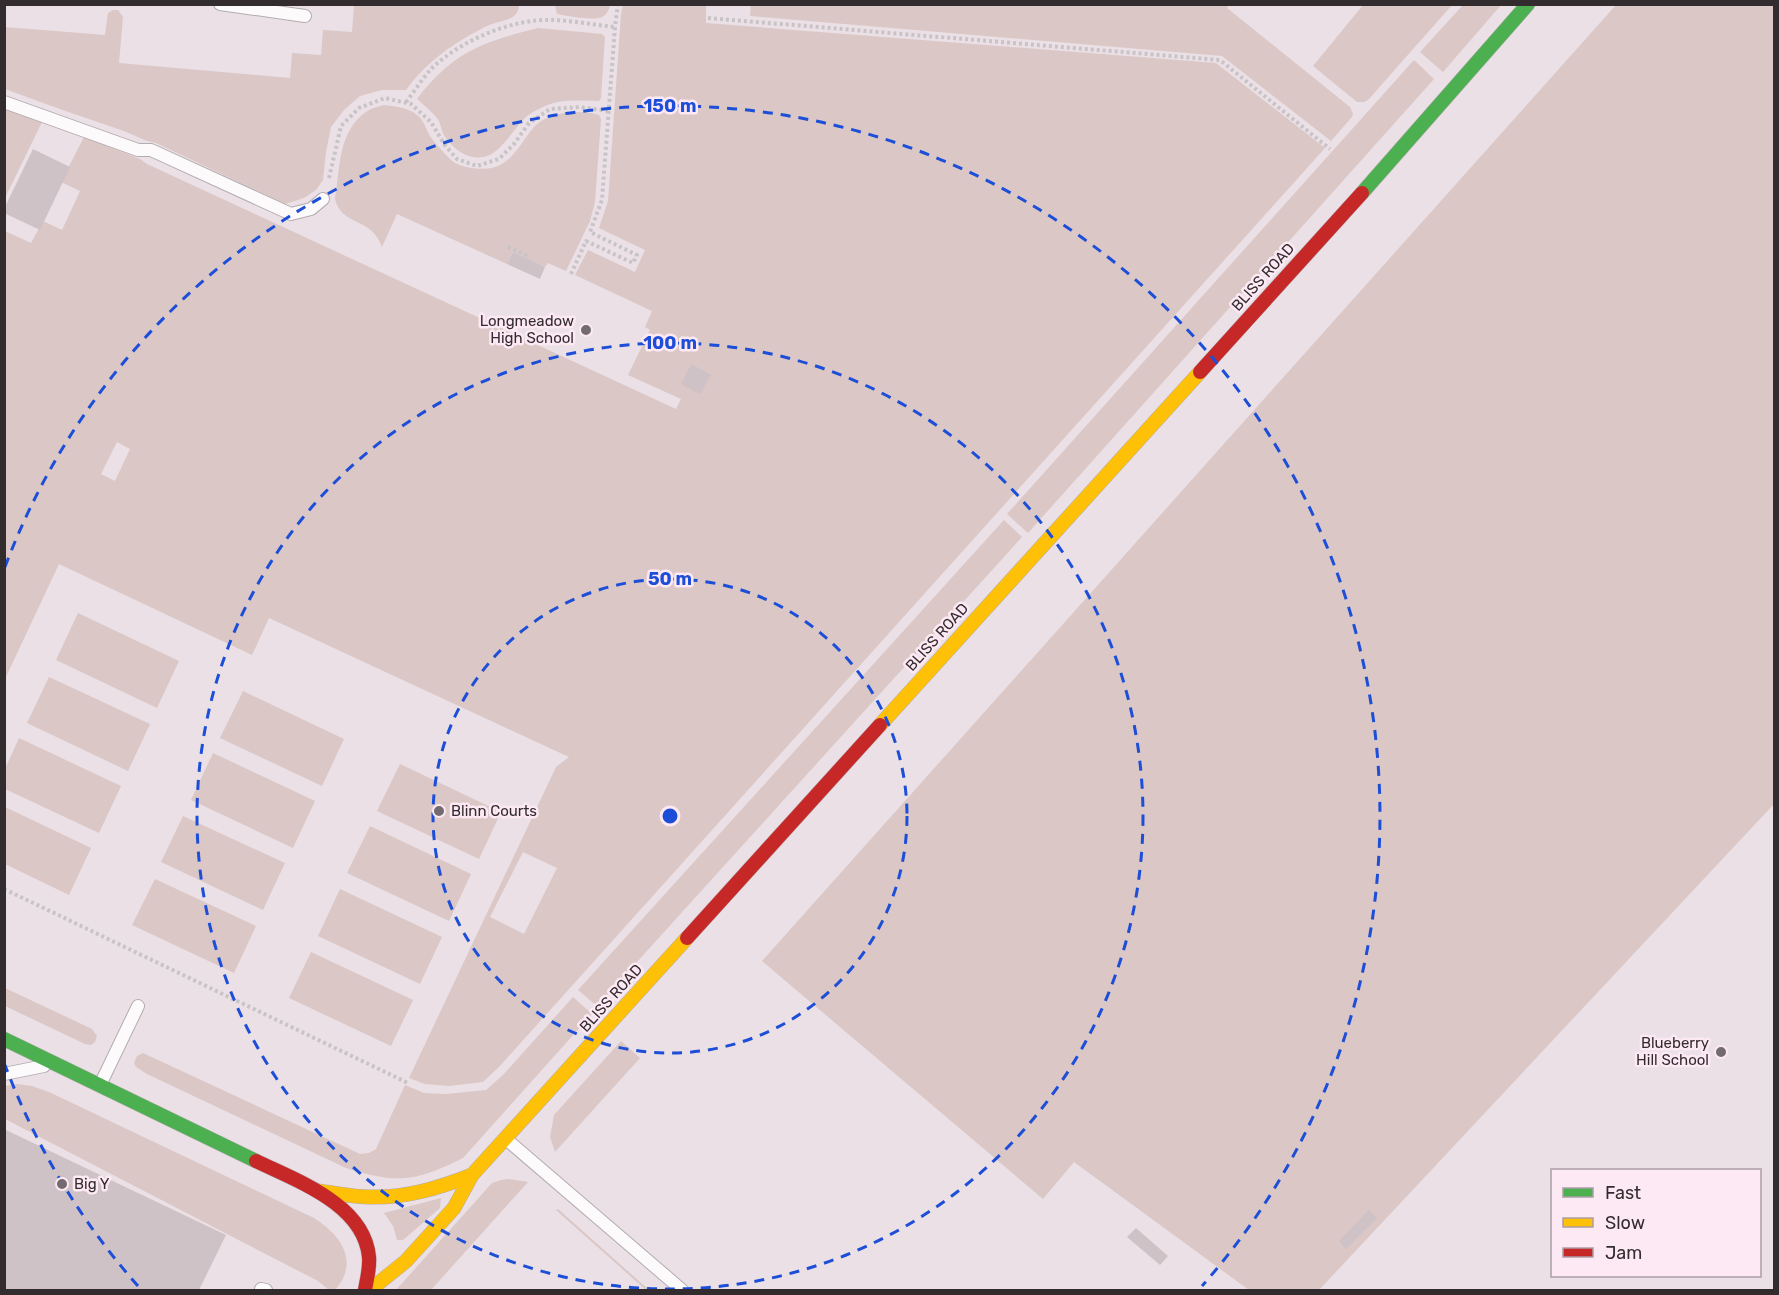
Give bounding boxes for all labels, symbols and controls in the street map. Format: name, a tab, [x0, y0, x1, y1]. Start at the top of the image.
text: 150 m	[643, 95, 697, 117]
street label: BLISS ROAD	[1228, 239, 1298, 315]
place label: Longmeadow High School	[480, 312, 574, 347]
marker: Longmeadow High School	[579, 323, 593, 337]
text: 100 m	[643, 332, 697, 354]
text: 50 m	[648, 568, 692, 590]
street label: BLISS ROAD	[902, 599, 972, 675]
place label: Blinn Courts	[451, 802, 537, 820]
marker: Blinn Courts	[432, 804, 446, 818]
centre of rings	[660, 806, 680, 826]
street label: BLISS ROAD	[576, 960, 646, 1036]
place label: Blueberry Hill School	[1636, 1034, 1709, 1069]
marker: Blueberry Hill School	[1714, 1045, 1728, 1059]
legend	[1551, 1169, 1761, 1277]
place label: Big Y	[74, 1175, 110, 1193]
marker: Big Y	[55, 1177, 69, 1191]
text: Fast	[1605, 1182, 1641, 1204]
text: Slow	[1605, 1212, 1645, 1234]
text: Jam	[1605, 1242, 1642, 1264]

